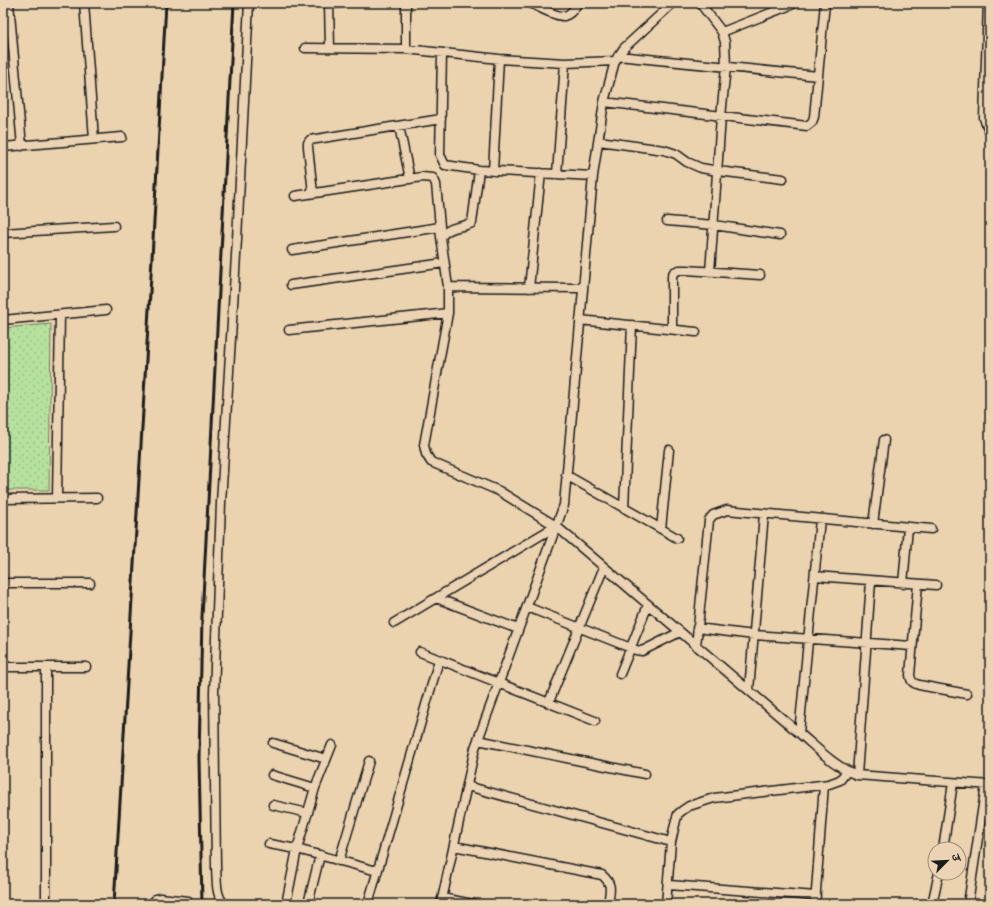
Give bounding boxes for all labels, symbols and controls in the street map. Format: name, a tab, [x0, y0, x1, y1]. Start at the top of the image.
north arrow	[927, 841, 967, 881]
text: उ	[946, 851, 966, 866]

